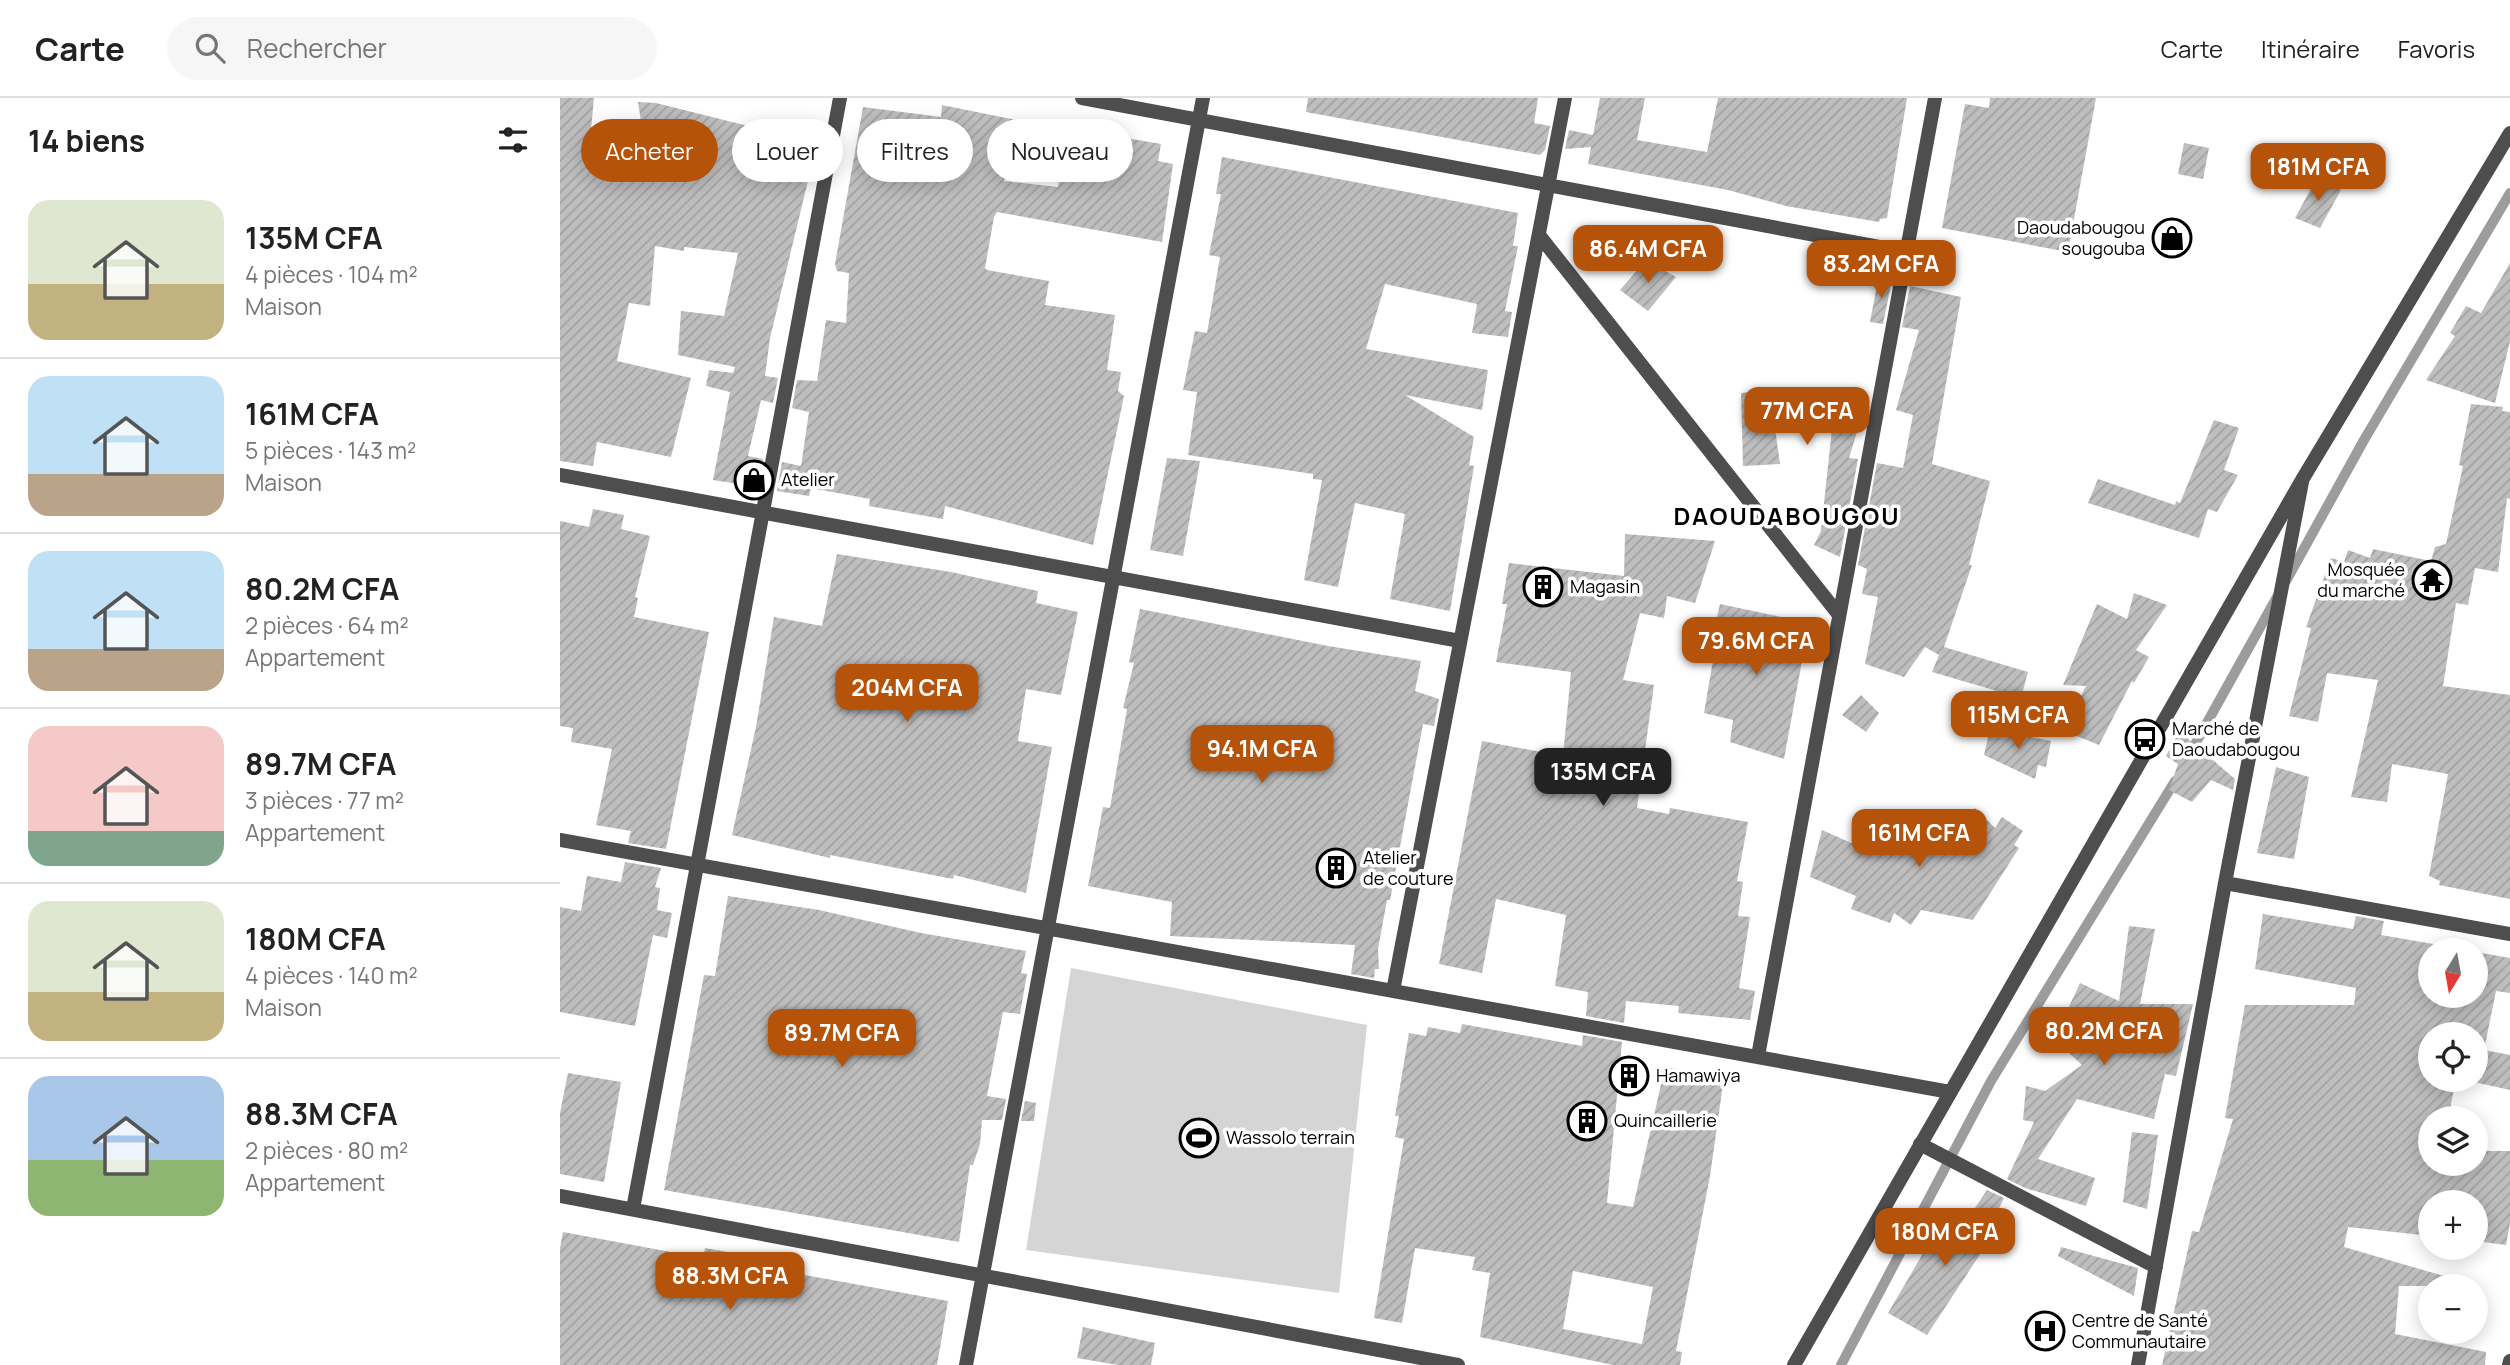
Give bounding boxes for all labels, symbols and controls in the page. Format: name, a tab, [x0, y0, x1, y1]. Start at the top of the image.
search box	[167, 17, 657, 80]
text: Carte	[35, 26, 125, 71]
icon: search	[191, 29, 229, 67]
text: Rechercher	[247, 30, 387, 66]
text: Carte	[2161, 32, 2223, 65]
text: Itinéraire	[2261, 32, 2360, 65]
text: Favoris	[2398, 32, 2475, 65]
chip: Acheter	[581, 119, 718, 182]
chip: Louer	[732, 119, 843, 182]
chip: Filtres	[857, 119, 973, 182]
chip: Nouveau	[987, 119, 1133, 182]
text: 14 biens	[28, 120, 145, 161]
icon: filters	[494, 121, 532, 159]
pin: 181M CFA	[2246, 144, 2390, 203]
text: 181M CFA	[2267, 150, 2369, 182]
place label: Daoudabougou sougouba	[2017, 215, 2145, 260]
text: 135M CFA	[245, 217, 383, 258]
shop icon: Daoudabougou sougouba	[2151, 217, 2193, 259]
pin: 86.4M CFA	[1568, 226, 1728, 285]
icon: home	[84, 228, 168, 312]
text: 86.4M CFA	[1589, 232, 1707, 264]
pin: 83.2M CFA	[1801, 240, 1961, 300]
text: 83.2M CFA	[1823, 247, 1939, 279]
text: 4 pièces · 104 m²	[245, 258, 418, 290]
text: Maison	[245, 290, 322, 322]
pin: 77M CFA	[1742, 388, 1872, 447]
text: 161M CFA	[245, 393, 379, 434]
text: 77M CFA	[1760, 394, 1854, 426]
icon: home	[84, 404, 168, 488]
text: 5 pièces · 143 m²	[245, 434, 416, 466]
shop icon: Atelier	[733, 459, 775, 501]
text: Maison	[245, 466, 322, 498]
place label: Atelier	[781, 467, 835, 491]
district label: DAOUDABOUGOU	[1674, 499, 1900, 532]
place label: Mosquée du marché	[2317, 557, 2405, 602]
temple icon: Mosquée du marché	[2411, 559, 2453, 601]
building icon: Magasin	[1522, 566, 1564, 608]
text: 80.2M CFA	[245, 568, 399, 609]
place label: Magasin	[1570, 574, 1640, 598]
icon: home	[84, 579, 168, 663]
text: 2 pièces · 64 m²	[245, 609, 409, 641]
pin: 79.6M CFA	[1676, 618, 1836, 677]
text: 79.6M CFA	[1698, 624, 1814, 656]
text: Appartement	[245, 641, 385, 673]
pin: 204M CFA	[835, 664, 979, 724]
text: 204M CFA	[851, 671, 963, 703]
pin: 115M CFA	[1946, 692, 2090, 751]
text: 115M CFA	[1967, 698, 2069, 730]
place label: Marché de Daoudabougou	[2172, 716, 2300, 761]
bus stop icon: Marché de Daoudabougou	[2124, 718, 2166, 760]
pin: 94.1M CFA	[1182, 726, 1342, 785]
text: 94.1M CFA	[1207, 732, 1317, 764]
text: 89.7M CFA	[245, 743, 396, 784]
pin: 135M CFA	[1531, 748, 1675, 808]
icon: home	[84, 754, 168, 838]
text: 135M CFA	[1550, 755, 1656, 787]
text: 3 pièces · 77 m²	[245, 784, 404, 816]
pin: 161M CFA	[1847, 810, 1991, 869]
text: Appartement	[245, 816, 385, 848]
text: 161M CFA	[1868, 816, 1970, 848]
place label: Atelier de couture	[1363, 845, 1454, 890]
building icon: Atelier de couture	[1315, 847, 1357, 889]
text: 180M CFA	[245, 918, 386, 959]
icon: home	[84, 929, 168, 1013]
north arrow	[2418, 938, 2488, 1008]
map controls	[2418, 938, 2488, 1344]
text: 4 pièces · 140 m²	[245, 959, 418, 991]
text: Maison	[245, 991, 322, 1023]
pin: 80.2M CFA	[2024, 1007, 2184, 1067]
pin: 89.7M CFA	[762, 1010, 922, 1069]
text: 80.2M CFA	[2045, 1014, 2163, 1046]
text: 89.7M CFA	[784, 1016, 900, 1048]
button: locate	[2418, 1022, 2488, 1092]
building icon: Hamawiya	[1608, 1055, 1650, 1097]
place label: Hamawiya	[1656, 1063, 1740, 1087]
text: 88.3M CFA	[245, 1093, 398, 1134]
building icon: Quincaillerie	[1566, 1100, 1608, 1142]
icon: home	[84, 1104, 168, 1188]
button: layers	[2418, 1106, 2488, 1176]
place label: Quincaillerie	[1614, 1108, 1717, 1132]
sports icon: Wassolo terrain	[1178, 1117, 1220, 1159]
place label: Wassolo terrain	[1226, 1125, 1355, 1149]
text: 2 pièces · 80 m²	[245, 1134, 408, 1166]
text: Appartement	[245, 1166, 385, 1198]
button: +	[2418, 1190, 2488, 1260]
pin: 180M CFA	[1873, 1208, 2017, 1268]
text: 180M CFA	[1891, 1215, 1999, 1247]
pin: 88.3M CFA	[650, 1252, 810, 1312]
text: 88.3M CFA	[671, 1259, 789, 1291]
button: −	[2418, 1274, 2488, 1344]
place label: Centre de Santé Communautaire	[2072, 1308, 2208, 1353]
hospital icon: Centre de Santé Communautaire	[2024, 1310, 2066, 1352]

